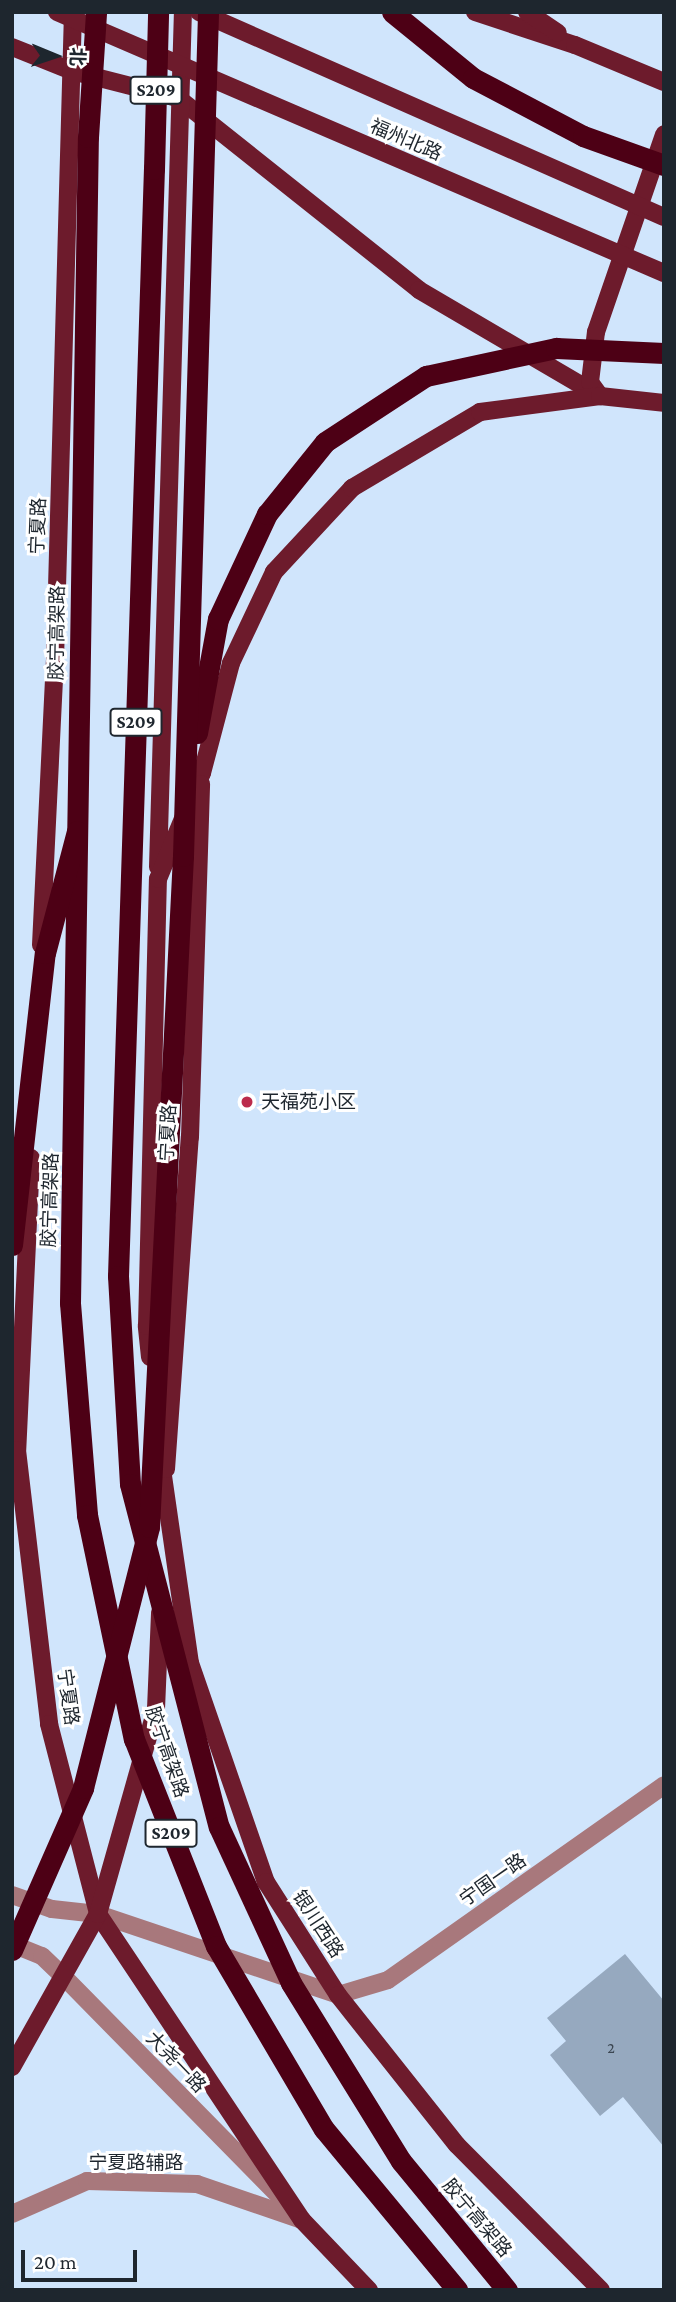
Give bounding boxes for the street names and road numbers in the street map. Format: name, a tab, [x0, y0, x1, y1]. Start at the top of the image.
road number: S209	[128, 76, 184, 104]
street label: 福州北路	[367, 115, 445, 165]
street label: 宁夏路	[26, 497, 50, 555]
street label: 胶宁高架路	[45, 585, 69, 681]
road number: S209	[108, 708, 164, 736]
street label: 宁夏路	[155, 1104, 181, 1162]
street label: 胶宁高架路	[37, 1152, 63, 1248]
street label: 宁夏路	[53, 1667, 83, 1727]
street label: 胶宁高架路	[141, 1703, 193, 1801]
road number: S209	[143, 1818, 199, 1847]
street label: 宁国一路	[455, 1849, 531, 1911]
street label: 银川西路	[288, 1886, 348, 1962]
street label: 大尧一路	[141, 2027, 211, 2097]
street label: 宁夏路辅路	[89, 2152, 183, 2174]
street label: 胶宁高架路	[438, 2174, 516, 2262]

